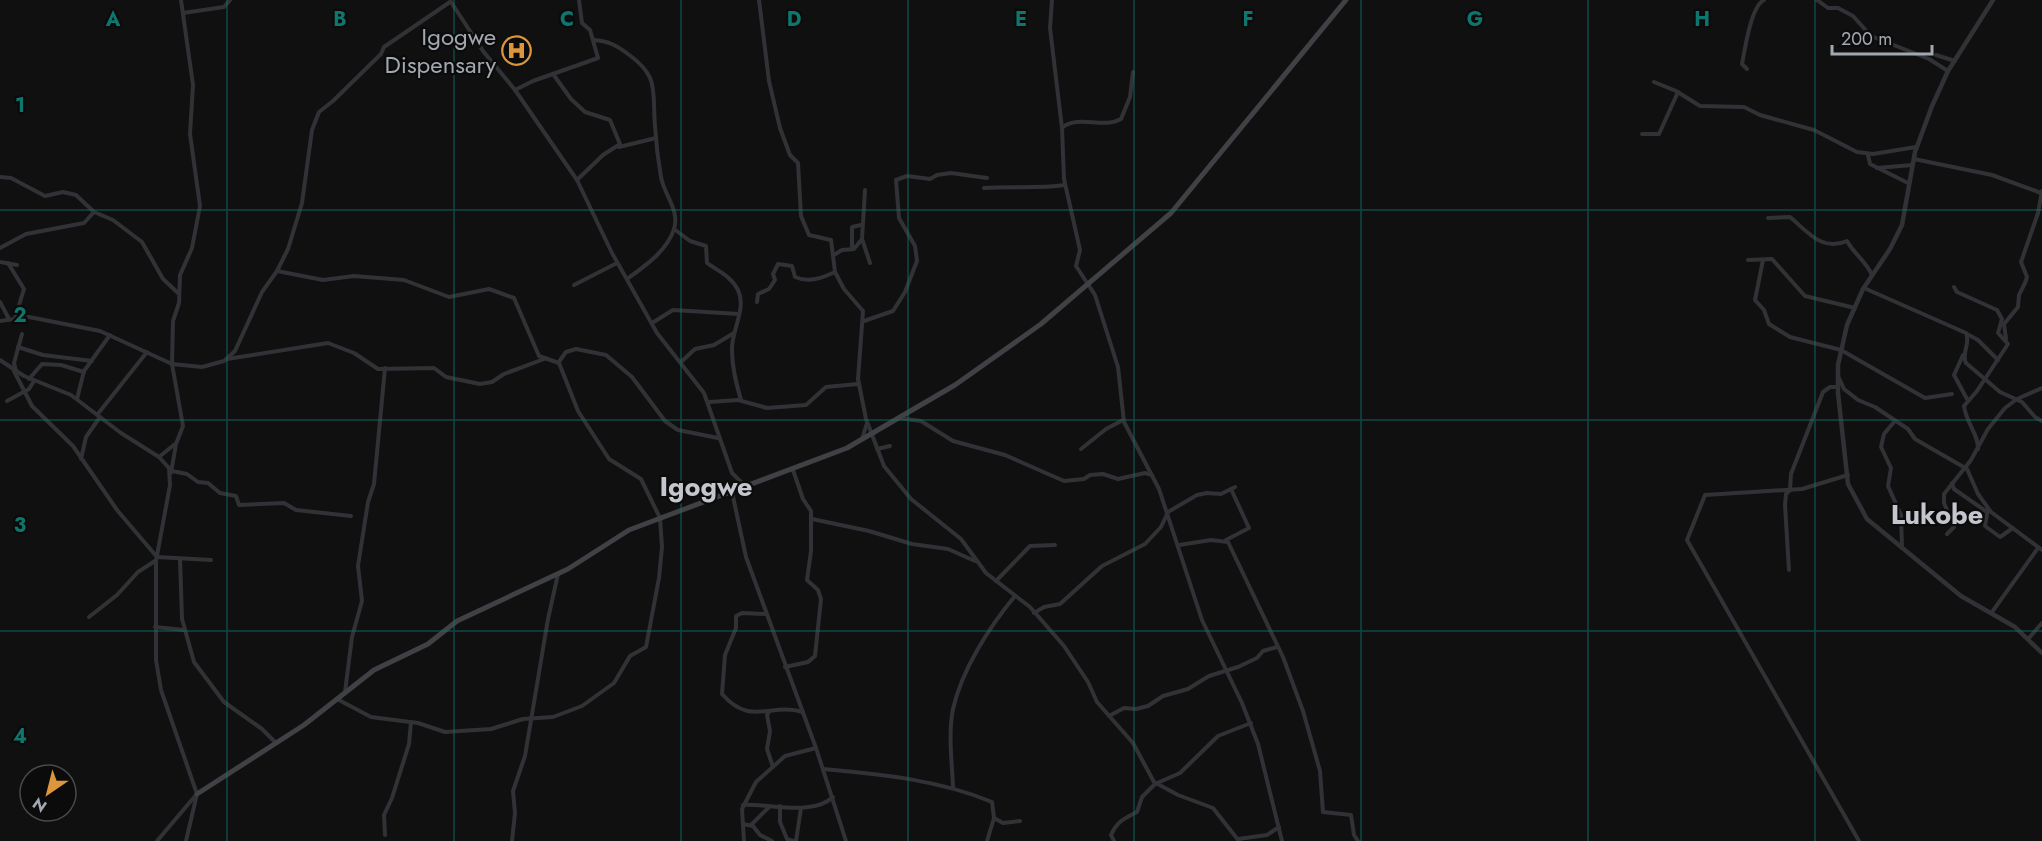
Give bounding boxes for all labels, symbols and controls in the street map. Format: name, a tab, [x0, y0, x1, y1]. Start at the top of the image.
text: A	[105, 5, 121, 34]
text: B	[333, 5, 347, 34]
text: C	[560, 5, 574, 34]
text: D	[787, 5, 801, 34]
text: E	[1015, 5, 1027, 34]
text: F	[1242, 5, 1254, 34]
text: G	[1467, 5, 1483, 34]
text: H	[1694, 5, 1710, 34]
scale bar	[1832, 18, 1932, 56]
place label: Igogwe Dispensary	[384, 19, 496, 82]
text: 200 m	[1841, 26, 1892, 52]
hospital icon: Igogwe Dispensary	[501, 34, 533, 66]
text: 1	[15, 91, 25, 120]
text: 2	[13, 301, 27, 330]
district label: Igogwe	[659, 467, 753, 506]
district label: Lukobe	[1891, 495, 1983, 534]
text: 3	[14, 511, 26, 540]
text: 4	[13, 722, 27, 751]
north arrow	[18, 763, 78, 823]
text: N	[28, 792, 51, 818]

